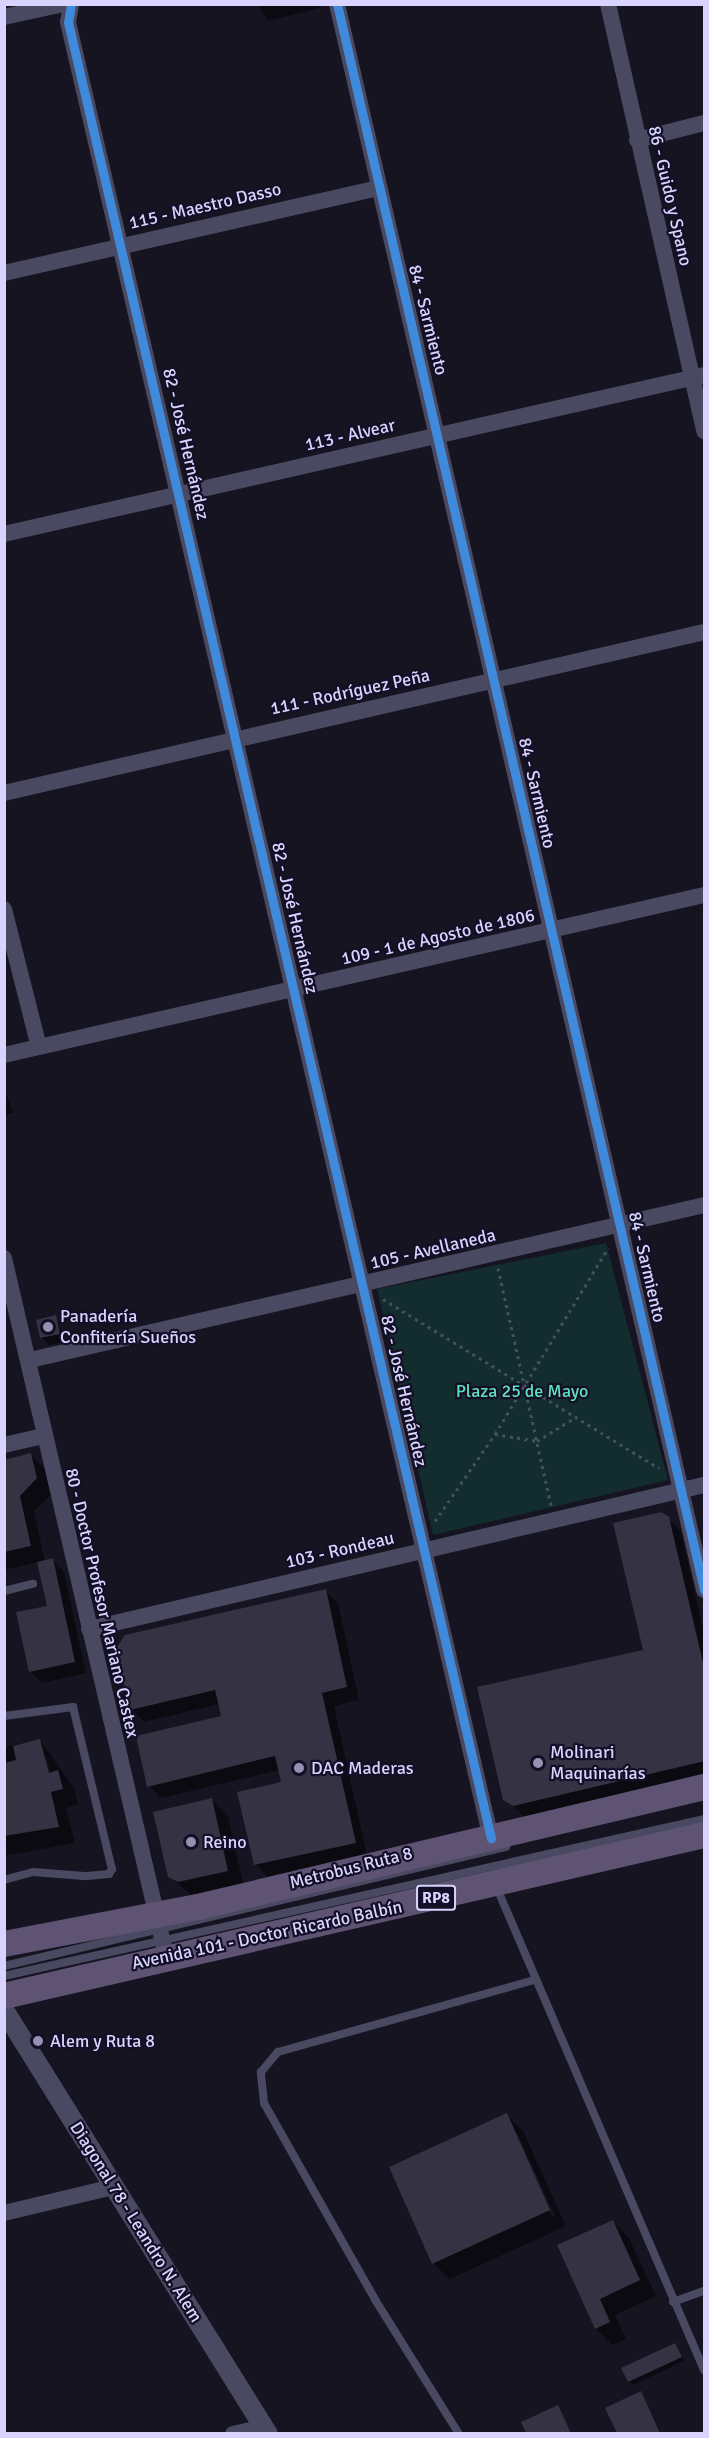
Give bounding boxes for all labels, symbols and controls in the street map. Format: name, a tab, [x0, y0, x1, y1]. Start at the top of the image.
street label: 86 - Guido y Spano	[643, 124, 697, 268]
street label: 115 - Maestro Dasso	[127, 178, 283, 234]
street label: 84 - Sarmiento	[404, 263, 452, 377]
street label: 82 - José Hernández	[158, 366, 214, 522]
street label: 113 - Alvear	[303, 414, 397, 456]
street label: 111 - Rodríguez Peña	[268, 665, 432, 719]
street label: 84 - Sarmiento	[514, 736, 560, 850]
street label: 82 - José Hernández	[267, 840, 323, 996]
street label: 109 - 1 de Agosto de 1806	[339, 904, 537, 970]
street label: 84 - Sarmiento	[624, 1210, 670, 1324]
street label: 105 - Avellaneda	[368, 1224, 498, 1274]
place label: Panadería Confitería Sueños	[60, 1306, 196, 1348]
street label: 82 - José Hernández	[376, 1313, 432, 1469]
marker: Panadería Confitería Sueños	[41, 1320, 55, 1334]
park label: Plaza 25 de Mayo	[456, 1380, 588, 1402]
street label: 80 - Doctor Profesor Mariano Castex	[60, 1466, 144, 1740]
street label: 103 - Rondeau	[284, 1527, 396, 1573]
place label: Molinari Maquinarías	[550, 1742, 646, 1784]
marker: Molinari Maquinarías	[531, 1756, 545, 1770]
place label: DAC Maderas	[311, 1757, 414, 1779]
marker: DAC Maderas	[292, 1761, 306, 1775]
place label: Reino	[203, 1831, 247, 1853]
marker: Reino	[184, 1835, 198, 1849]
street label: Metrobus Ruta 8	[287, 1842, 415, 1894]
road number: RP8	[415, 1885, 457, 1911]
street label: Avenida 101 - Doctor Ricardo Balbín	[130, 1896, 404, 1974]
place label: Alem y Ruta 8	[50, 2030, 155, 2052]
marker: Alem y Ruta 8	[31, 2034, 45, 2048]
street label: Diagonal 78 - Leandro N. Alem	[65, 2118, 207, 2326]

